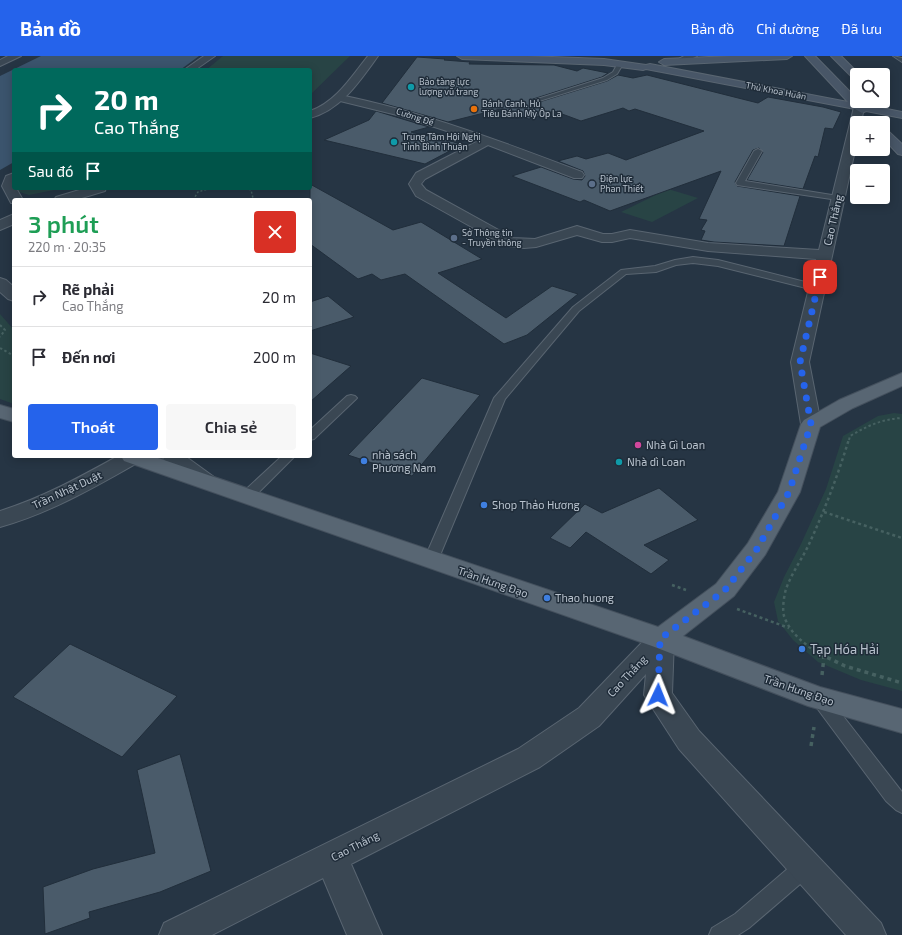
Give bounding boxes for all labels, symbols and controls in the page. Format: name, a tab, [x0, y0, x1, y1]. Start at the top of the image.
text: Bản đồ	[20, 17, 81, 40]
text: Bản đồ	[691, 20, 734, 37]
text: Chỉ đường	[756, 20, 819, 37]
text: Đã lưu	[841, 20, 882, 37]
map controls	[850, 68, 890, 204]
button: search	[850, 68, 890, 108]
place label: Bảo tàng lực lượng vũ trang	[419, 76, 478, 97]
street label: Thủ Khoa Huân	[745, 79, 807, 102]
text: 20 m	[94, 82, 159, 116]
marker: Bảo tàng lực lượng vũ trang	[406, 82, 416, 92]
icon: right	[28, 84, 80, 136]
place label: Bánh Canh. Hů Tiêu Bánh Mỳ Ôp La	[482, 98, 562, 119]
marker: Bánh Canh. Hů Tiêu Bánh Mỳ Ôp La	[469, 104, 479, 114]
street label: Cường Để	[395, 105, 435, 128]
text: Cao Thắng	[94, 116, 179, 138]
button: +	[850, 116, 890, 156]
place label: Trung Tâm Hội Nghị Tỉnh Bình Thuận	[402, 131, 481, 153]
marker: Trung Tâm Hội Nghị Tỉnh Bình Thuận	[389, 137, 399, 147]
icon: arrive	[82, 160, 104, 182]
text: Sau đó	[28, 162, 74, 180]
button: −	[850, 164, 890, 204]
place label: Điện lực Phan Thiết	[600, 173, 644, 194]
marker: Điện lực Phan Thiết	[587, 179, 597, 189]
street label: Cao Thắng	[820, 193, 845, 247]
text: 3 phút	[28, 209, 99, 238]
button: close	[254, 211, 296, 253]
place label: Sở Thông tin - Truyền thông	[462, 227, 522, 248]
marker: Sở Thông tin - Truyền thông	[449, 233, 459, 243]
text: 220 m · 20:35	[28, 239, 106, 255]
pin	[803, 260, 837, 294]
icon: arrive	[809, 266, 831, 288]
text: Rẽ phải	[62, 280, 114, 298]
icon: right	[28, 286, 50, 308]
text: 20 m	[262, 288, 296, 306]
text: Cao Thắng	[62, 298, 124, 314]
icon: arrive	[28, 346, 50, 368]
text: Đến nơi	[62, 348, 116, 366]
text: 200 m	[253, 348, 296, 366]
button: Thoát	[28, 404, 158, 450]
button: Chia sẻ	[166, 404, 296, 450]
place label: Nhà Gì Loan	[646, 438, 705, 451]
marker: Nhà Gì Loan	[633, 440, 643, 450]
place label: nhà sách Phương Nam	[372, 448, 436, 474]
place label: Nhà dì Loan	[627, 455, 685, 468]
marker: nhà sách Phương Nam	[359, 456, 369, 466]
marker: Nhà dì Loan	[614, 457, 624, 467]
street label: Trần Nhật Duật	[30, 468, 104, 512]
place label: Shop Thảo Hương	[492, 498, 580, 511]
marker: Shop Thảo Hương	[479, 500, 489, 510]
street label: Trần Hưng Đạo	[456, 563, 530, 601]
place label: Thao huong	[555, 591, 614, 604]
marker: Thao huong	[542, 593, 552, 603]
place label: Tạp Hóa Hải	[810, 641, 879, 657]
marker: Tạp Hóa Hải	[797, 644, 807, 654]
street label: Cao Thắng	[604, 652, 649, 699]
street label: Trần Hưng Đạo	[762, 671, 836, 709]
position arrow	[637, 674, 679, 716]
street label: Cao Thắng	[329, 828, 381, 863]

